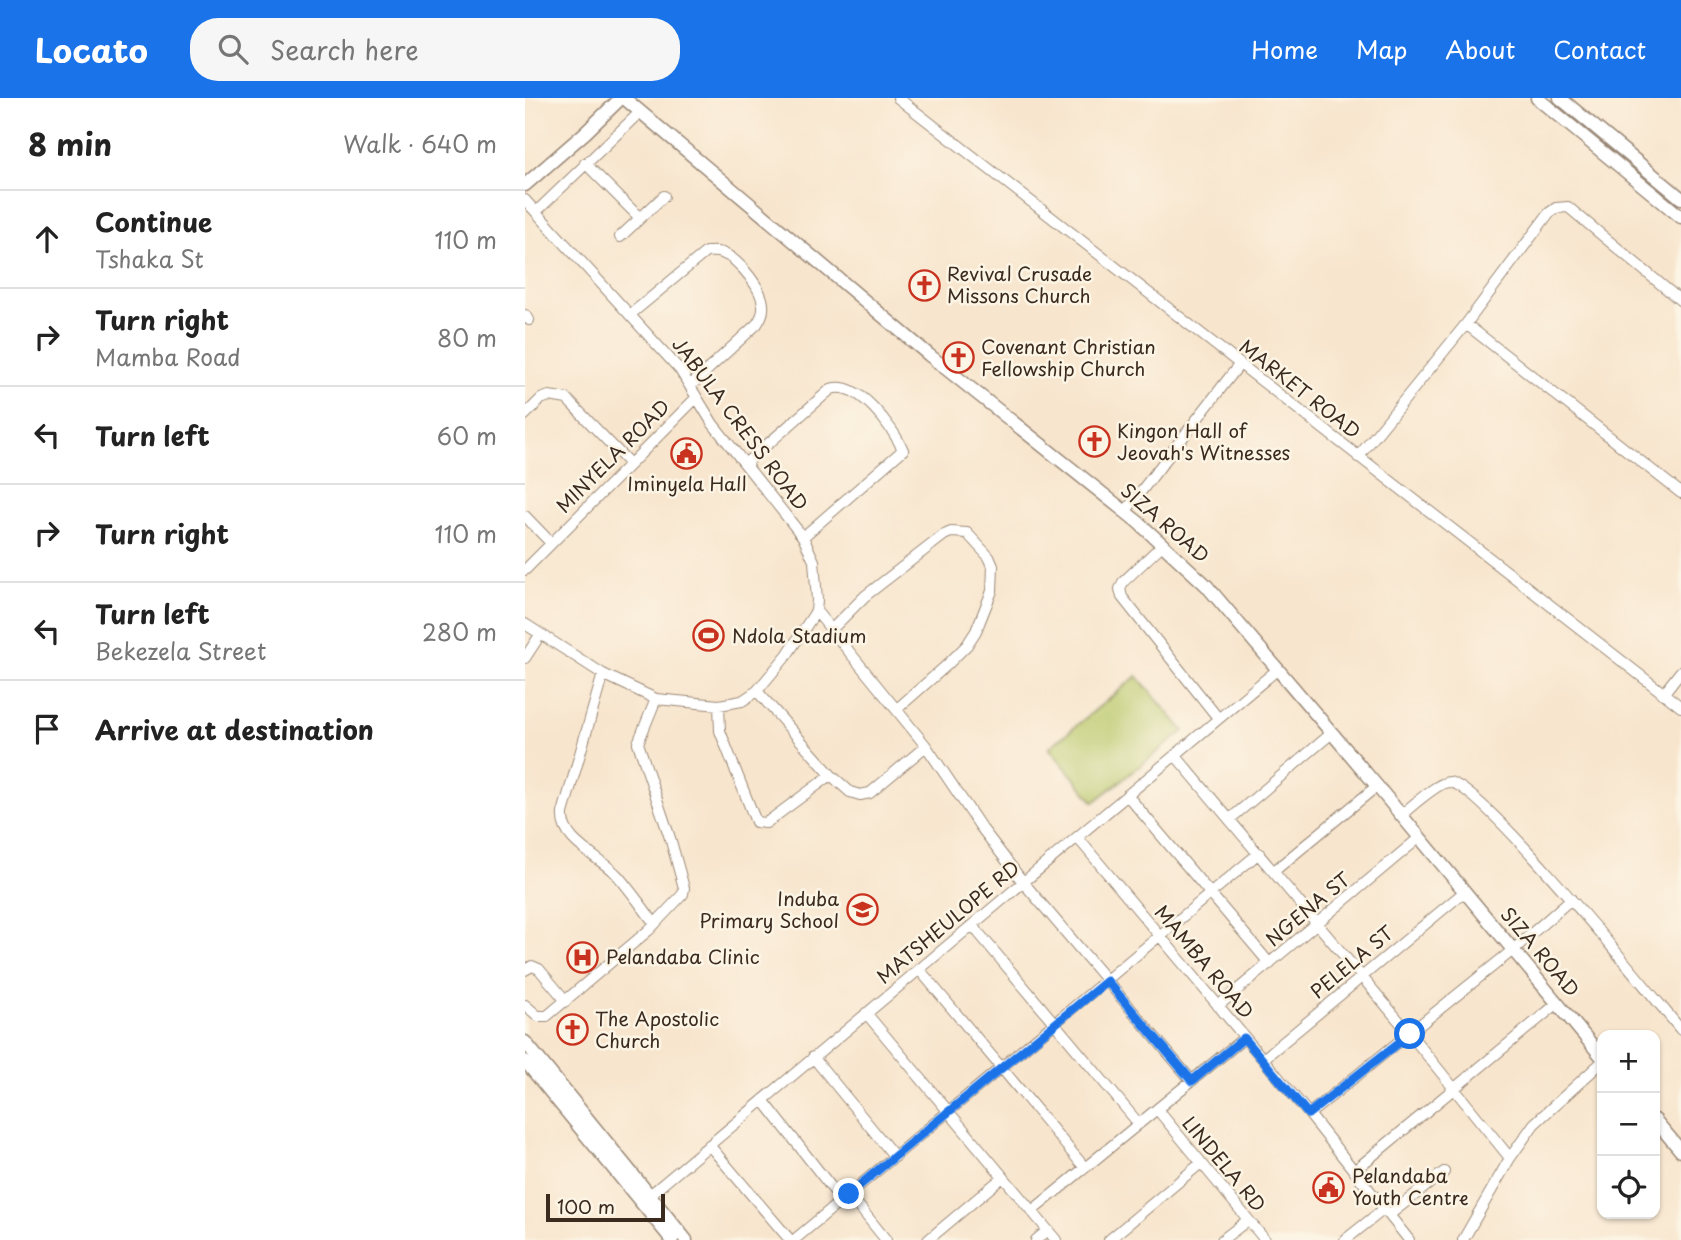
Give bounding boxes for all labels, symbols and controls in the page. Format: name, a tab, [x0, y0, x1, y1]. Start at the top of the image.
search box	[190, 18, 680, 81]
text: Locato	[35, 24, 148, 74]
icon: search	[214, 30, 252, 68]
text: Search here	[270, 30, 419, 69]
text: Home	[1251, 31, 1318, 67]
text: Map	[1356, 31, 1407, 67]
text: About	[1445, 31, 1515, 67]
text: Contact	[1553, 31, 1646, 67]
text: 8 min	[28, 121, 112, 166]
text: Walk · 640 m	[343, 126, 497, 161]
text: Continue	[95, 202, 212, 241]
icon: ahead	[28, 220, 66, 258]
text: 110 m	[435, 222, 497, 257]
text: Tshaka St	[95, 241, 204, 276]
place label: Revival Crusade Missons Church	[947, 259, 1092, 309]
church icon: Revival Crusade Missons Church	[907, 268, 941, 302]
text: Turn right	[95, 300, 229, 339]
icon: right	[28, 318, 66, 356]
text: 80 m	[437, 320, 497, 355]
street label: JABULA CRESS ROAD	[666, 331, 815, 516]
place label: Covenant Christian Fellowship Church	[981, 332, 1156, 382]
street label: MARKET ROAD	[1234, 332, 1367, 444]
text: Mamba Road	[95, 339, 241, 374]
church icon: Covenant Christian Fellowship Church	[941, 341, 975, 375]
street label: MINYELA ROAD	[549, 392, 675, 518]
icon: left	[28, 416, 66, 454]
text: Turn left	[95, 416, 210, 455]
place label: Kingon Hall of Jeovah's Witnesses	[1117, 416, 1290, 466]
text: 60 m	[437, 418, 497, 453]
church icon: Kingon Hall of Jeovah's Witnesses	[1077, 425, 1111, 459]
public building icon: Iminyela Hall	[670, 436, 704, 470]
place label: Iminyela Hall	[627, 469, 747, 497]
street label: SIZA ROAD	[1115, 476, 1216, 569]
icon: right	[28, 514, 66, 552]
text: Turn right	[95, 514, 229, 553]
text: 110 m	[435, 516, 497, 551]
text: Turn left	[95, 594, 210, 633]
icon: left	[28, 612, 66, 650]
text: 280 m	[422, 614, 497, 649]
sports icon: Ndola Stadium	[692, 619, 726, 653]
place label: Ndola Stadium	[732, 621, 867, 649]
text: Bekezela Street	[95, 633, 266, 668]
icon: arrive	[28, 710, 66, 748]
text: Arrive at destination	[95, 710, 374, 749]
street label: MATSHEULOPE RD	[870, 853, 1025, 989]
street label: NGENA ST	[1259, 864, 1356, 952]
place label: Induba Primary School	[699, 884, 839, 934]
school or university icon: Induba Primary School	[845, 893, 879, 927]
street label: MAMBA ROAD	[1149, 898, 1261, 1024]
street label: SIZA ROAD	[1495, 901, 1587, 1002]
street label: PELELA ST	[1304, 918, 1399, 1004]
hospital icon: Pelandaba Clinic	[566, 940, 600, 974]
place label: Pelandaba Clinic	[606, 942, 760, 970]
place label: The Apostolic Church	[595, 1004, 719, 1054]
church icon: The Apostolic Church	[555, 1013, 589, 1047]
route start	[1394, 1018, 1425, 1049]
map controls	[1597, 1030, 1660, 1219]
button: +	[1597, 1030, 1660, 1093]
button: −	[1597, 1093, 1660, 1156]
street label: LINDELA RD	[1176, 1109, 1273, 1217]
button: locate	[1597, 1156, 1660, 1219]
place label: Pelandaba Youth Centre	[1352, 1161, 1469, 1211]
public building icon: Pelandaba Youth Centre	[1312, 1170, 1346, 1204]
route end	[833, 1178, 864, 1209]
scale bar	[546, 1191, 665, 1223]
text: 100 m	[557, 1192, 615, 1220]

